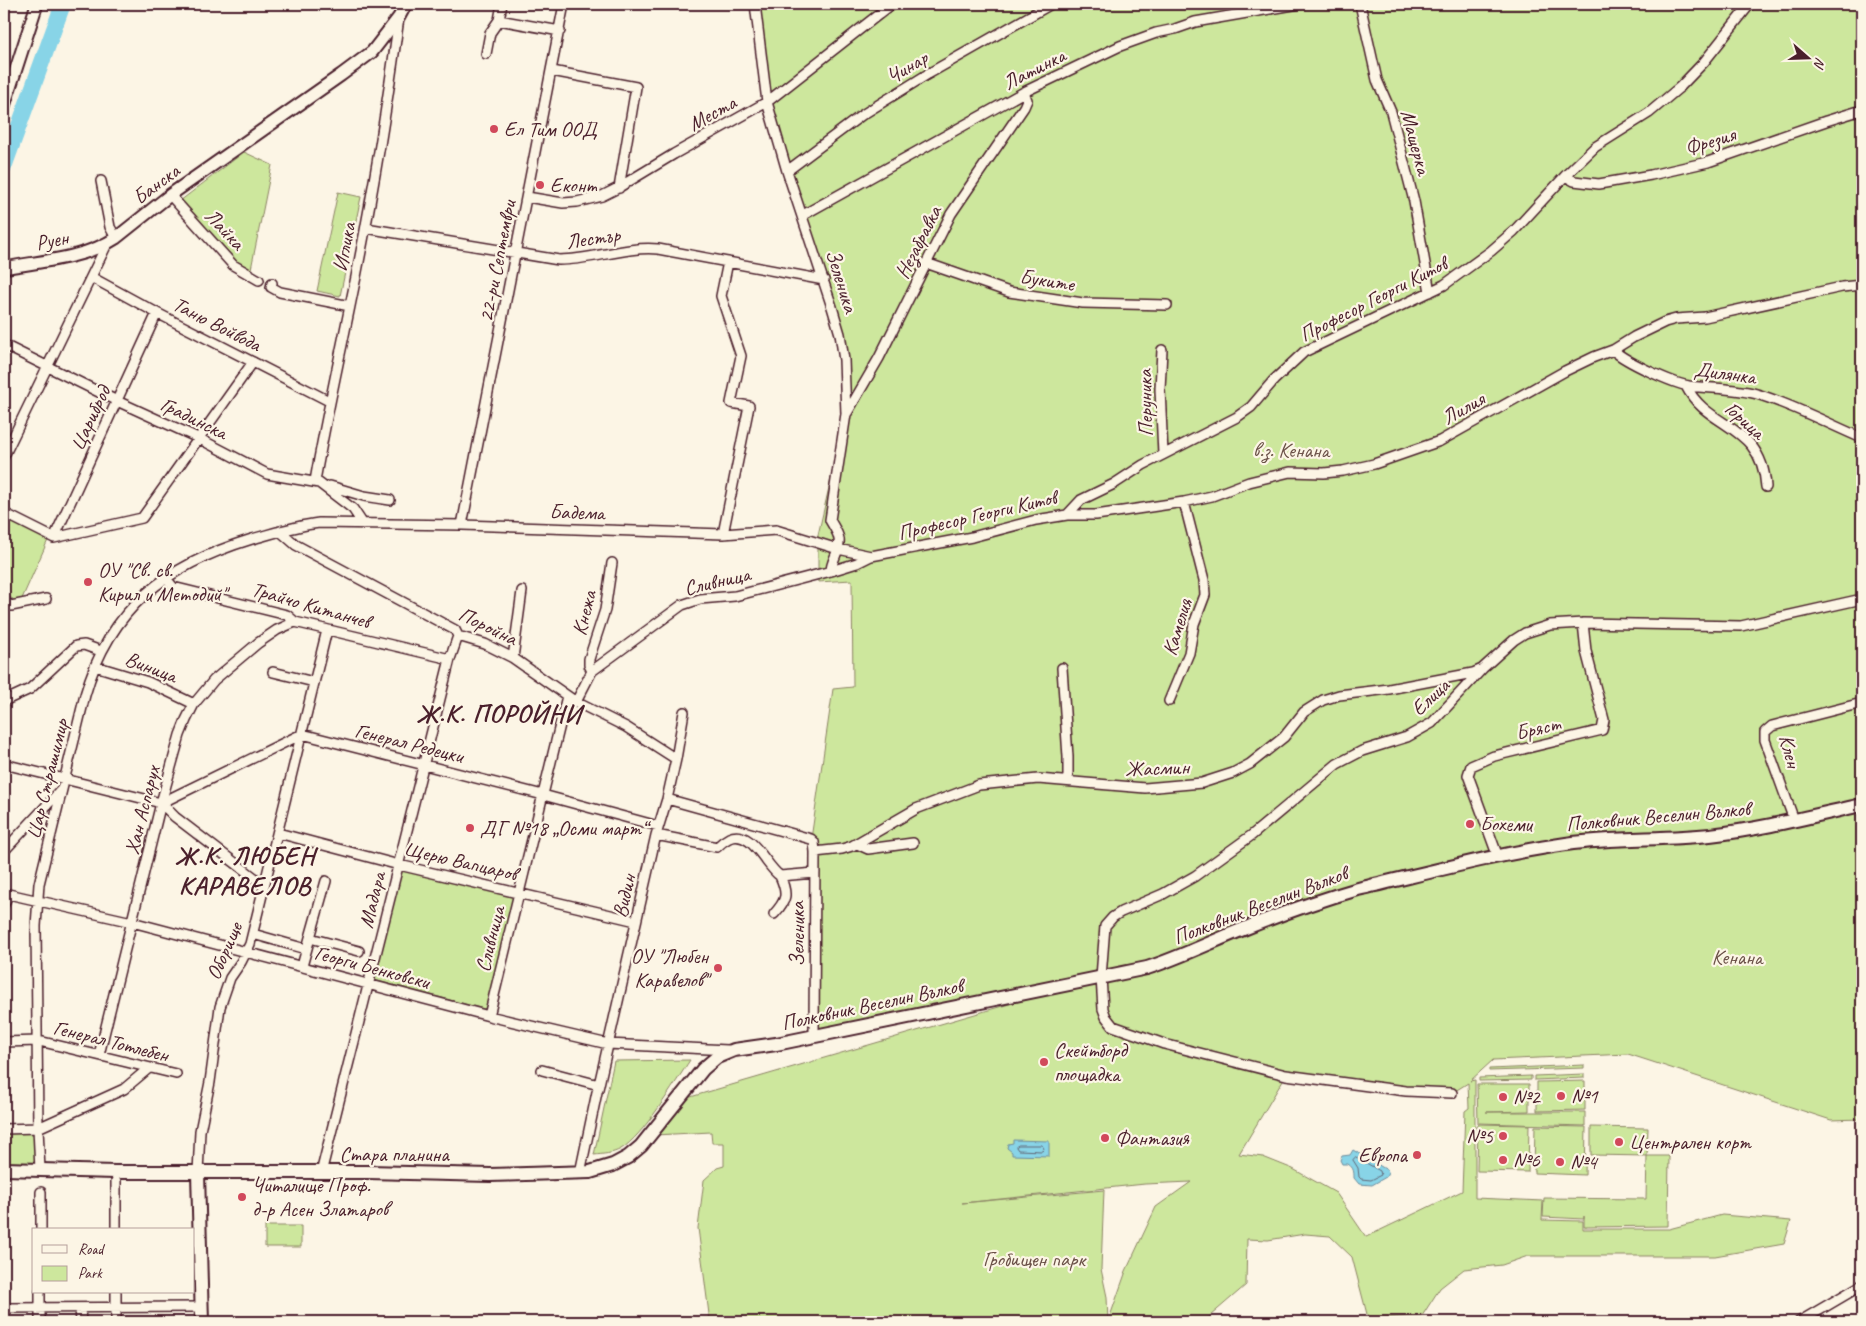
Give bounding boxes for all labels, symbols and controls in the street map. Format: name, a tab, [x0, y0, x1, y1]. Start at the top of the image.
north arrow	[1784, 32, 1834, 82]
street label: Латинка	[998, 41, 1072, 96]
street label: Чинар	[882, 44, 933, 89]
text: N	[1809, 55, 1829, 71]
street label: Места	[684, 89, 742, 137]
street label: Мащерка	[1395, 107, 1438, 180]
place label: Ел Тим ООД	[504, 116, 598, 142]
street label: Фрезия	[1682, 121, 1740, 161]
marker: Ел Тим ООД	[488, 123, 500, 135]
street label: Банска	[127, 157, 186, 210]
place label: Еконт	[550, 172, 598, 198]
marker: Еконт	[534, 179, 546, 191]
street label: 22-ри Септември	[472, 197, 522, 324]
street label: Незабравка	[889, 200, 949, 283]
street label: Лайка	[199, 203, 252, 257]
street label: Иглика	[327, 219, 362, 274]
street label: Лестър	[564, 221, 623, 255]
street label: Руен	[34, 224, 72, 256]
street label: Зеленика	[820, 246, 864, 318]
street label: Професор Георги Китов	[1295, 249, 1455, 347]
street label: Буките	[1018, 263, 1077, 297]
street label: Таню Войвода	[169, 291, 267, 358]
street label: Дилянка	[1693, 356, 1760, 391]
street label: Перуника	[1131, 367, 1159, 437]
street label: Цариброд	[64, 379, 117, 454]
street label: Лилия	[1437, 385, 1491, 430]
street label: Градинска	[156, 391, 234, 446]
street label: Горица	[1720, 395, 1772, 446]
park label: в.з. Кенана	[1253, 437, 1331, 464]
street label: Професор Георги Китов	[895, 483, 1063, 546]
street label: Бадема	[549, 498, 607, 526]
place label: ОУ "Св. св. Кирил и Методий"	[98, 557, 230, 607]
street label: Сливница	[682, 560, 755, 601]
marker: ОУ "Св. св. Кирил и Методий"	[82, 576, 94, 588]
street label: Трайчо Китанчев	[249, 576, 377, 635]
street label: Кнежа	[566, 586, 602, 638]
street label: Камелия	[1156, 594, 1198, 658]
street label: Поройна	[454, 601, 523, 652]
street label: Виница	[122, 645, 183, 690]
street label: Елица	[1405, 672, 1456, 721]
district label: Ж.К. ПОРОЙНИ	[416, 697, 585, 730]
street label: Бряст	[1513, 710, 1564, 746]
street label: Цар Страшимир	[20, 714, 75, 842]
street label: Генерал Редецки	[352, 717, 468, 770]
street label: Клен	[1773, 732, 1807, 772]
street label: Жасмин	[1124, 754, 1191, 782]
street label: Хан Аспарух	[118, 761, 166, 857]
street label: Полковник Веселин Вълков	[1565, 795, 1756, 837]
place label: Бохеми	[1480, 811, 1534, 837]
place label: ДГ №18 „Осми март“	[480, 815, 651, 841]
marker: Бохеми	[1464, 818, 1476, 830]
marker: ДГ №18 „Осми март“	[464, 822, 476, 834]
street label: Щерю Вапцаров	[402, 835, 523, 887]
district label: Ж.К. ЛЮБЕН КАРАВЕЛОВ	[175, 839, 319, 902]
street label: Полковник Веселин Вълков	[1169, 858, 1355, 950]
street label: Мадара	[353, 867, 392, 931]
street label: Видин	[606, 870, 642, 920]
street label: Зеленика	[784, 900, 810, 967]
street label: Сливница	[469, 901, 511, 975]
street label: Оборище	[200, 917, 249, 984]
street label: Георги Бенковски	[312, 939, 435, 995]
place label: ОУ "Любен Каравелов"	[631, 943, 712, 993]
park label: Кенана	[1712, 944, 1765, 970]
marker: ОУ "Любен Каравелов"	[712, 962, 724, 974]
street label: Полковник Веселин Вълков	[779, 971, 969, 1036]
street label: Генерал Тотлебен	[51, 1014, 172, 1068]
place label: Скейтборд площадка	[1054, 1037, 1129, 1087]
marker: Скейтборд площадка	[1038, 1056, 1050, 1068]
place label: №1	[1571, 1083, 1599, 1109]
place label: №2	[1513, 1084, 1541, 1110]
marker: №1	[1555, 1090, 1567, 1102]
marker: №2	[1497, 1091, 1509, 1103]
place label: №5	[1466, 1123, 1495, 1149]
place label: Фантазия	[1115, 1125, 1190, 1151]
place label: Централен корт	[1629, 1129, 1752, 1155]
marker: №5	[1497, 1130, 1509, 1142]
marker: Фантазия	[1099, 1132, 1111, 1144]
marker: Централен корт	[1613, 1136, 1625, 1148]
street label: Стара планина	[339, 1141, 450, 1167]
place label: Европа	[1358, 1142, 1409, 1168]
place label: №6	[1513, 1147, 1540, 1173]
marker: Европа	[1411, 1149, 1423, 1161]
place label: №4	[1570, 1149, 1599, 1175]
marker: №6	[1497, 1154, 1509, 1166]
marker: №4	[1554, 1156, 1566, 1168]
place label: Читалище Проф. д-р Асен Златаров	[252, 1172, 393, 1222]
marker: Читалище Проф. д-р Асен Златаров	[236, 1191, 248, 1203]
legend	[32, 1228, 195, 1294]
text: Road	[78, 1240, 105, 1259]
park label: Гробищен парк	[983, 1246, 1087, 1272]
text: Park	[78, 1264, 103, 1283]

